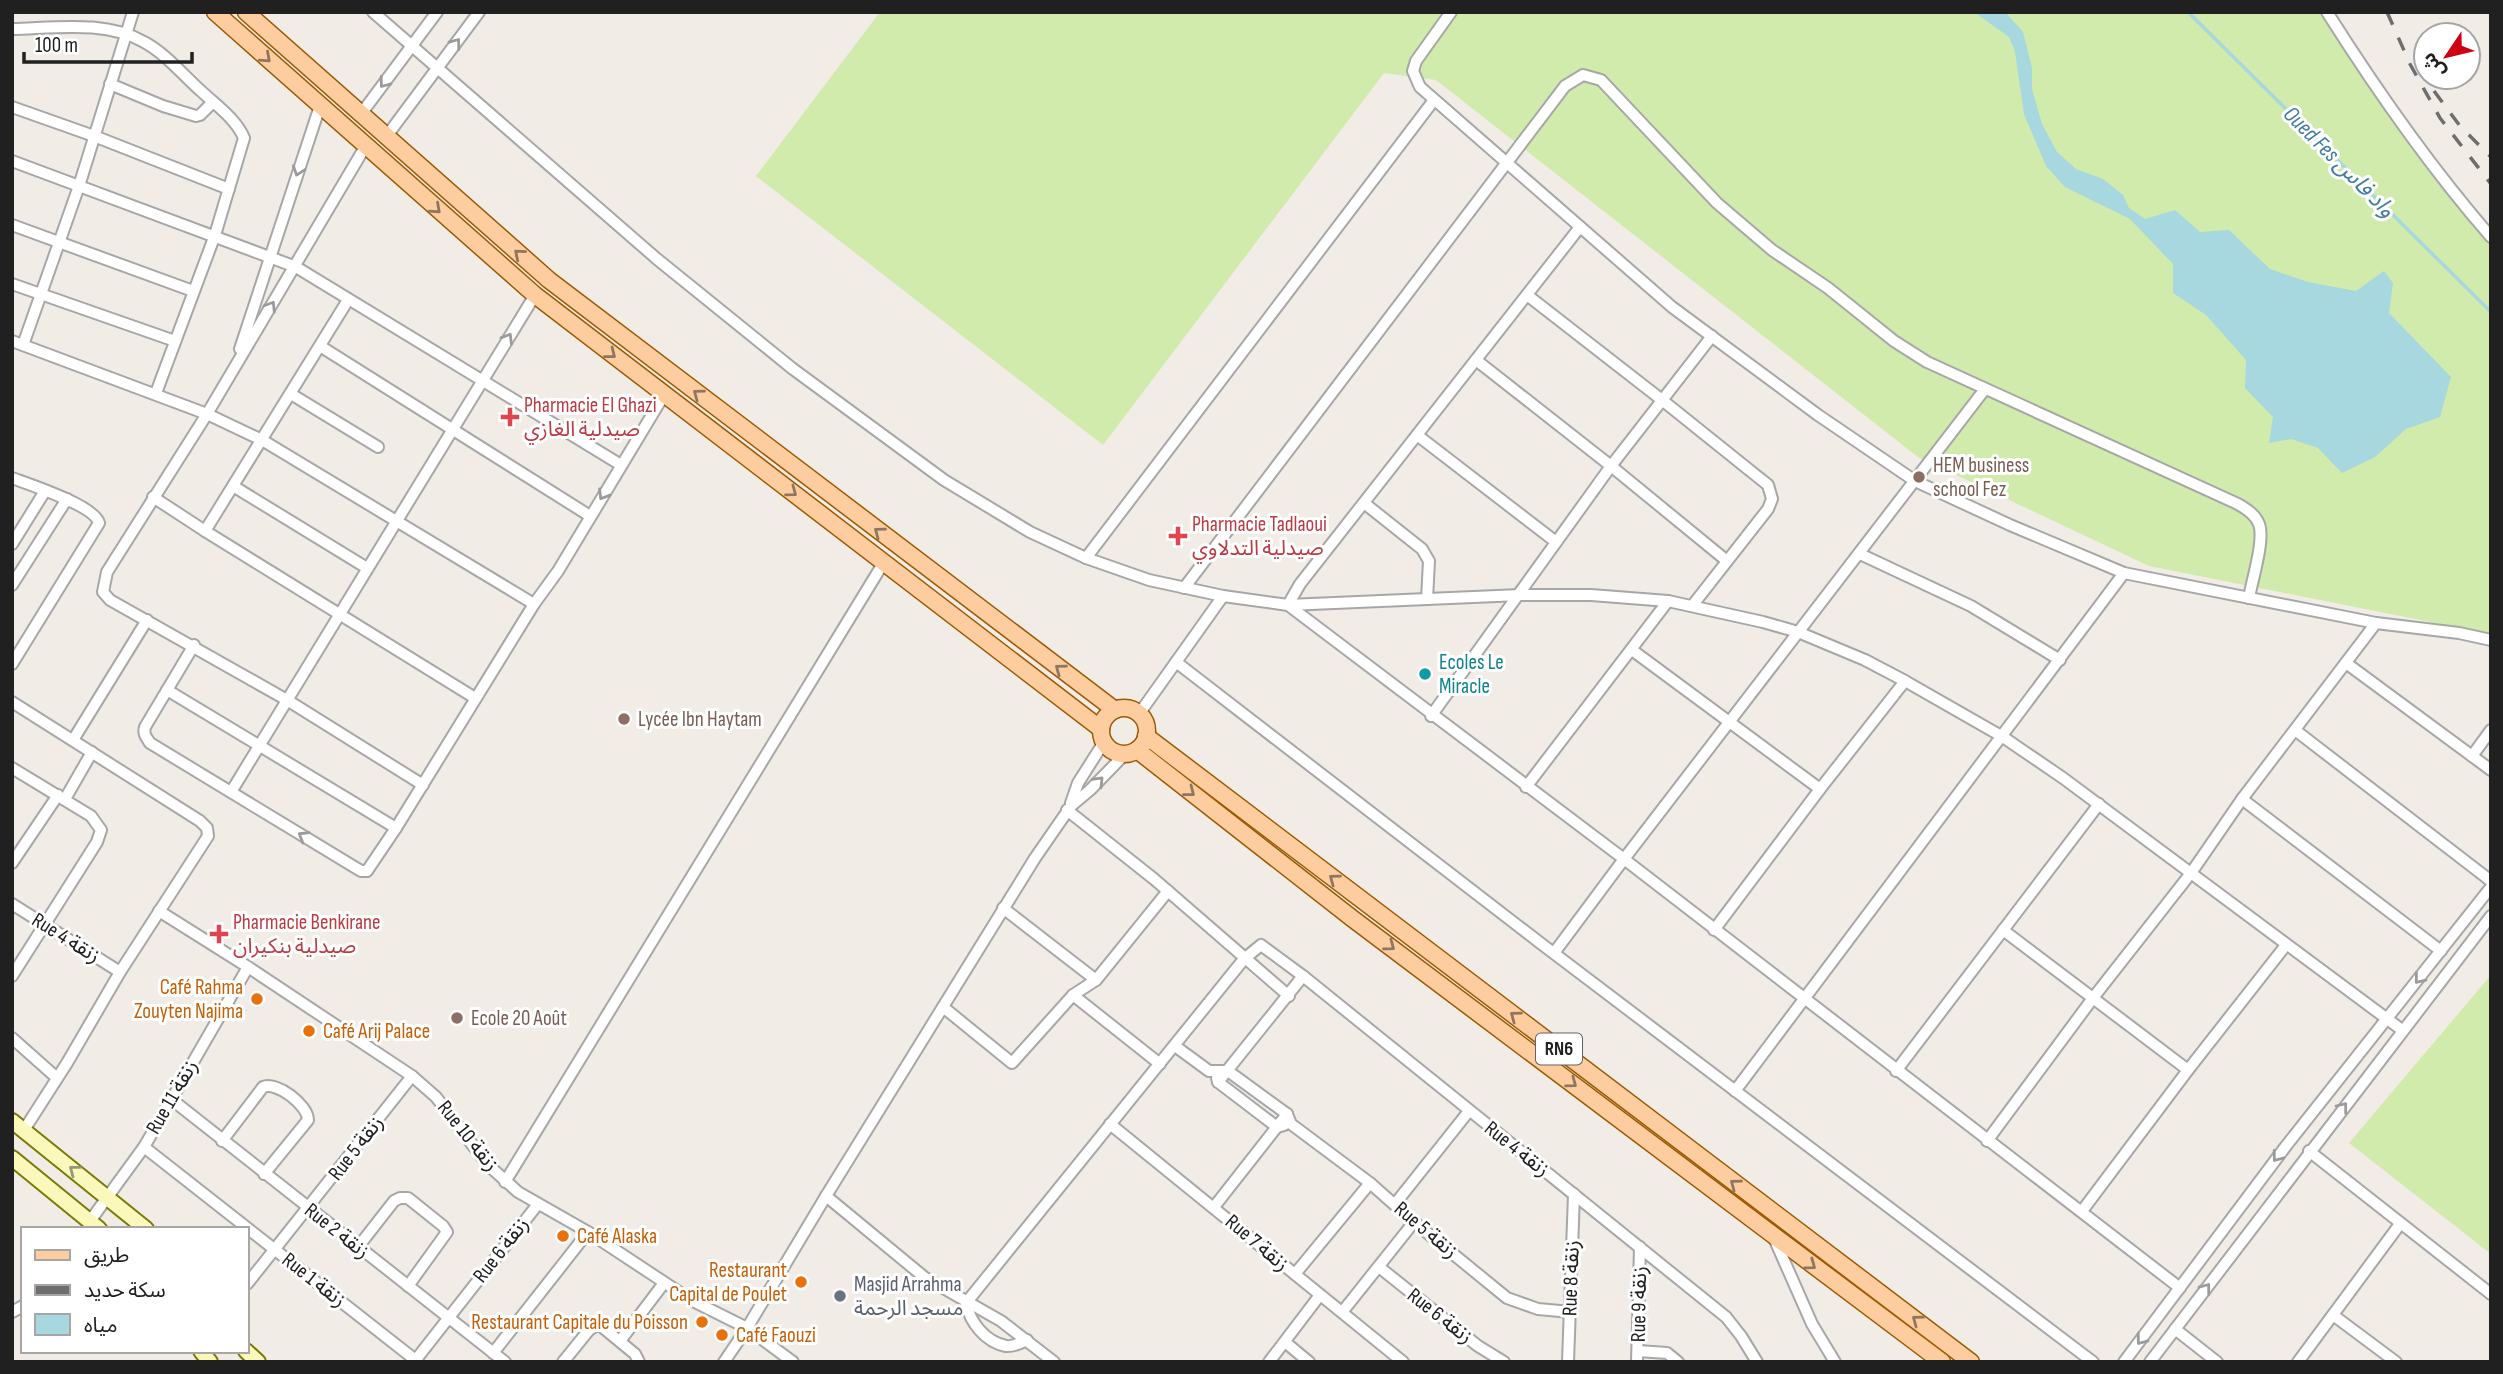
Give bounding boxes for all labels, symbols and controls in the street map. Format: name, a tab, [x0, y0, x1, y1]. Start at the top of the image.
scale bar	[24, 21, 192, 65]
north arrow	[2412, 21, 2482, 91]
text: 100 m	[35, 33, 78, 58]
one-way arrow	[448, 38, 460, 51]
text: ش	[2417, 48, 2451, 82]
one-way arrow	[257, 50, 270, 62]
one-way arrow	[380, 75, 392, 87]
water label: Oued Fes واد فاس	[2277, 100, 2401, 224]
one-way arrow	[292, 164, 306, 176]
one-way arrow	[427, 201, 440, 213]
one-way arrow	[514, 250, 527, 262]
one-way arrow	[263, 301, 276, 314]
one-way arrow	[500, 333, 513, 346]
one-way arrow	[603, 345, 616, 358]
one-way arrow	[693, 390, 706, 403]
place label: Pharmacie El Ghazi صيدلية الغازي	[524, 393, 657, 444]
marker: Pharmacie El Ghazi صيدلية الغازي	[502, 409, 518, 425]
place label: HEM business school Fez	[1933, 453, 2029, 502]
marker: HEM business school Fez	[1911, 469, 1927, 485]
one-way arrow	[784, 483, 797, 496]
one-way arrow	[598, 487, 611, 500]
place label: Pharmacie Tadlaoui صيدلية التدلاوي	[1192, 512, 1327, 563]
one-way arrow	[874, 527, 887, 540]
marker: Pharmacie Tadlaoui صيدلية التدلاوي	[1170, 528, 1186, 544]
place label: Ecoles Le Miracle	[1439, 650, 1504, 699]
one-way arrow	[1056, 665, 1068, 678]
marker: Ecoles Le Miracle	[1417, 666, 1433, 682]
place label: Lycée Ibn Haytam	[638, 707, 762, 732]
marker: Lycée Ibn Haytam	[616, 711, 632, 727]
one-way arrow	[1090, 776, 1103, 789]
one-way arrow	[1183, 784, 1195, 797]
one-way arrow	[298, 831, 311, 844]
one-way arrow	[1329, 875, 1342, 888]
street label: Rue 4 زنقة	[27, 907, 105, 969]
place label: Pharmacie Benkirane صيدلية بنكيران	[233, 910, 381, 959]
marker: Pharmacie Benkirane صيدلية بنكيران	[211, 926, 227, 942]
one-way arrow	[1382, 938, 1394, 951]
one-way arrow	[2414, 972, 2427, 984]
place label: Café Rahma Zouyten Najima	[134, 975, 243, 1024]
marker: Café Rahma Zouyten Najima	[249, 991, 265, 1007]
place label: Ecole 20 Août	[471, 1006, 567, 1031]
marker: Ecole 20 Août	[449, 1010, 465, 1026]
one-way arrow	[1510, 1012, 1523, 1025]
place label: Café Arij Palace	[323, 1019, 430, 1044]
marker: Café Arij Palace	[301, 1023, 317, 1039]
road number: RN6	[1536, 1034, 1582, 1064]
street label: Rue 11 زنقة	[141, 1055, 203, 1139]
one-way arrow	[1564, 1074, 1577, 1087]
street label: Rue 10 زنقة	[432, 1096, 504, 1176]
one-way arrow	[2335, 1102, 2348, 1114]
street label: Rue 5 زنقة	[323, 1111, 389, 1185]
street label: Rue 4 زنقة	[1479, 1116, 1555, 1182]
one-way arrow	[2273, 1149, 2285, 1162]
one-way arrow	[69, 1165, 82, 1178]
one-way arrow	[1730, 1180, 1743, 1192]
street label: Rue 5 زنقة	[1389, 1196, 1463, 1264]
street label: Rue 2 زنقة	[300, 1198, 374, 1264]
street label: Rue 7 زنقة	[1220, 1209, 1294, 1277]
street label: Rue 6 زنقة	[468, 1212, 534, 1288]
place label: Café Alaska	[577, 1224, 657, 1249]
legend	[21, 1227, 248, 1353]
marker: Café Alaska	[555, 1228, 571, 1244]
street label: Rue 8 زنقة	[1557, 1240, 1585, 1316]
text: طريق	[84, 1243, 129, 1268]
street label: Rue 1 زنقة	[277, 1247, 351, 1313]
one-way arrow	[1804, 1257, 1816, 1269]
place label: Restaurant Capital de Poulet	[669, 1258, 787, 1307]
street label: Rue 9 زنقة	[1626, 1266, 1652, 1342]
place label: Masjid Arrahma مسجد الرحمة	[854, 1272, 963, 1321]
marker: Restaurant Capital de Poulet	[793, 1274, 809, 1290]
text: سكة حديد	[84, 1278, 166, 1303]
street label: Rue 6 زنقة	[1402, 1283, 1478, 1349]
one-way arrow	[2198, 1283, 2210, 1296]
marker: Masjid Arrahma مسجد الرحمة	[832, 1288, 848, 1304]
place label: Restaurant Capitale du Poisson	[471, 1310, 688, 1335]
text: مياه	[84, 1313, 117, 1338]
marker: Restaurant Capitale du Poisson	[694, 1314, 710, 1330]
one-way arrow	[1912, 1316, 1925, 1329]
place label: Café Faouzi	[736, 1323, 816, 1348]
marker: Café Faouzi	[714, 1327, 730, 1343]
one-way arrow	[2137, 1332, 2149, 1344]

